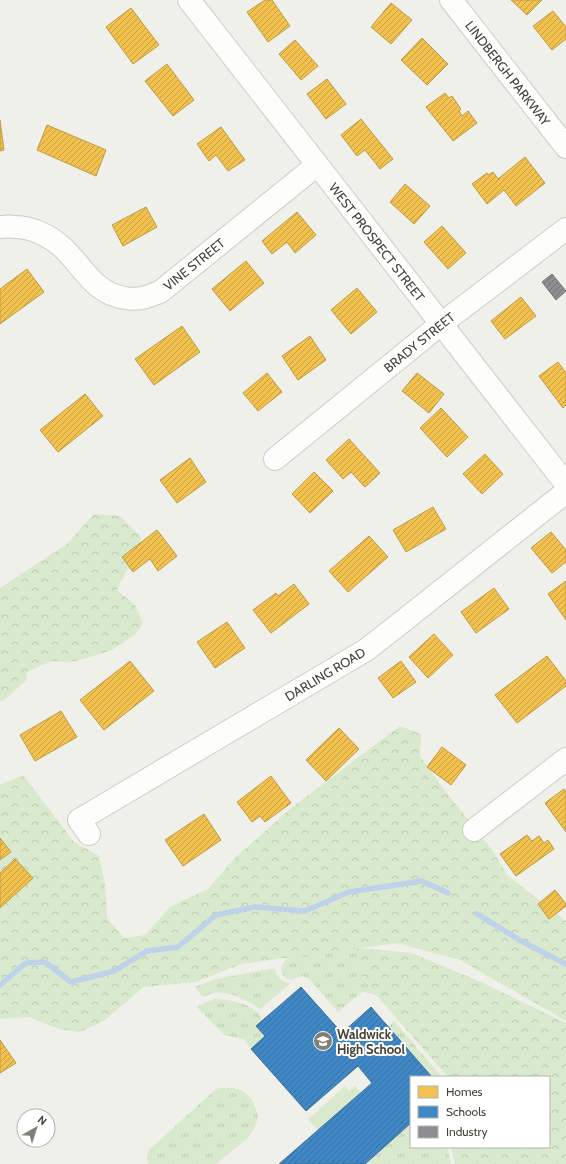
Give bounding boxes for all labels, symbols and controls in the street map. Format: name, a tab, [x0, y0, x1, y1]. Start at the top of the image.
street label: LINDBERGH PARKWAY	[462, 17, 554, 129]
street label: WEST PROSPECT STREET	[326, 180, 428, 304]
street label: VINE STREET	[160, 234, 228, 294]
street label: BRADY STREET	[380, 308, 458, 375]
street label: DARLING ROAD	[282, 644, 368, 704]
place label: Waldwick High School	[337, 1026, 406, 1057]
school or university icon: Waldwick High School	[312, 1030, 334, 1052]
legend	[410, 1076, 550, 1148]
text: Homes	[446, 1084, 483, 1099]
text: Schools	[446, 1104, 486, 1119]
north arrow	[16, 1108, 56, 1148]
text: N	[35, 1112, 50, 1128]
text: Industry	[446, 1124, 487, 1139]

